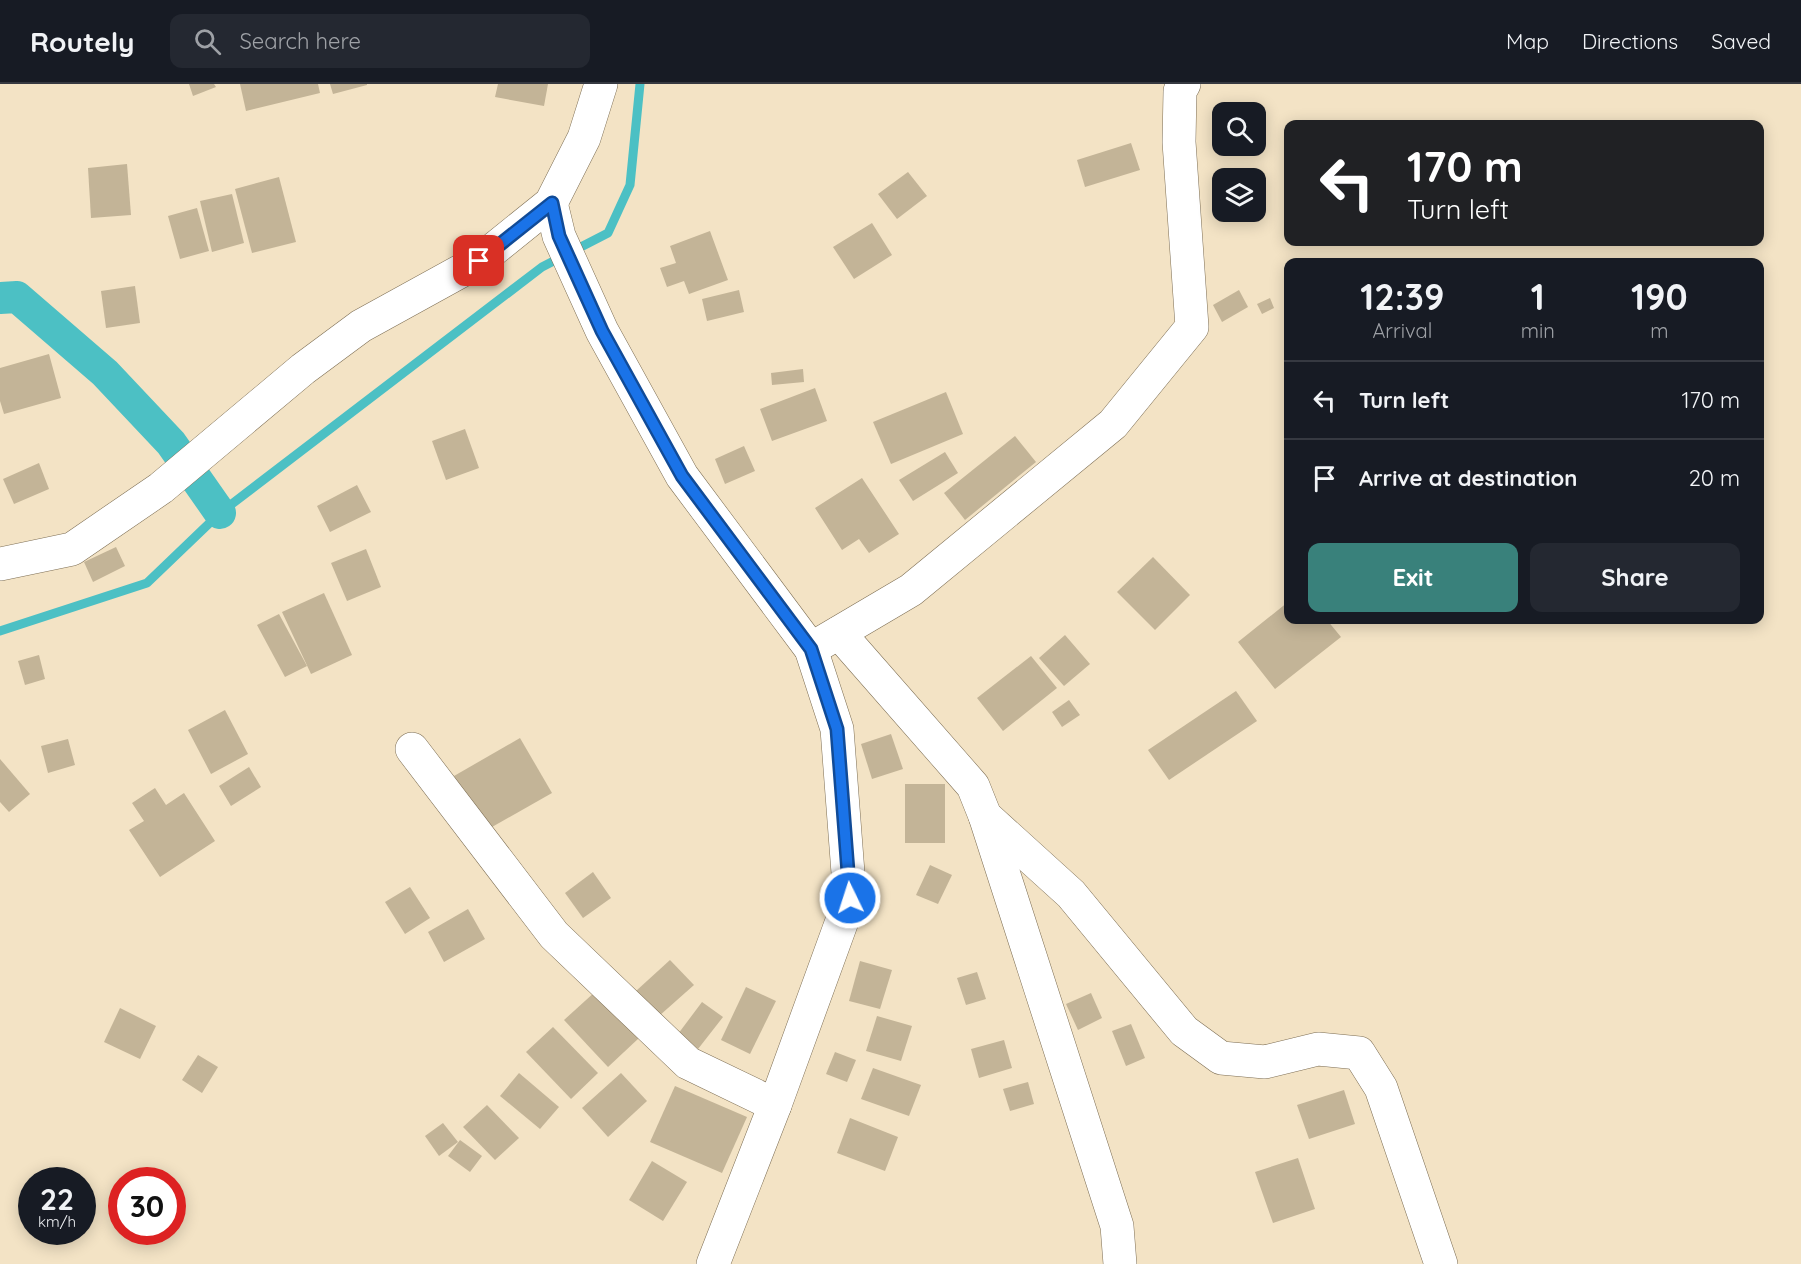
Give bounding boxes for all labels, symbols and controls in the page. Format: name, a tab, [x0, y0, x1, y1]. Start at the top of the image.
search box	[170, 14, 590, 68]
text: Routely	[30, 24, 134, 59]
icon: search	[191, 25, 224, 58]
text: Search here	[239, 27, 361, 55]
text: Map	[1506, 28, 1549, 54]
text: Directions	[1582, 28, 1678, 54]
text: Saved	[1711, 28, 1771, 54]
map controls	[1212, 102, 1266, 222]
button: search	[1212, 102, 1266, 156]
text: 170 m	[1407, 140, 1523, 193]
icon: left	[1308, 144, 1386, 222]
button: layers	[1212, 168, 1266, 222]
text: Turn left	[1407, 192, 1509, 226]
pin	[453, 235, 504, 286]
icon: arrive	[462, 244, 495, 277]
text: 12:39	[1360, 274, 1444, 319]
text: 1	[1531, 274, 1545, 319]
text: 190	[1631, 274, 1688, 319]
text: Arrival	[1372, 318, 1432, 343]
text: min	[1521, 318, 1555, 343]
text: m	[1650, 318, 1669, 343]
icon: left	[1308, 384, 1341, 417]
text: Turn left	[1359, 386, 1449, 414]
text: 170 m	[1681, 386, 1740, 414]
icon: arrive	[1308, 462, 1341, 495]
text: Arrive at destination	[1359, 464, 1577, 492]
text: 20 m	[1689, 464, 1740, 492]
button: Exit	[1308, 543, 1518, 612]
button: Share	[1530, 543, 1740, 612]
position arrow	[818, 866, 882, 930]
speed limit sign: 30	[108, 1167, 186, 1245]
text: 22	[40, 1180, 74, 1218]
text: km/h	[38, 1212, 76, 1231]

